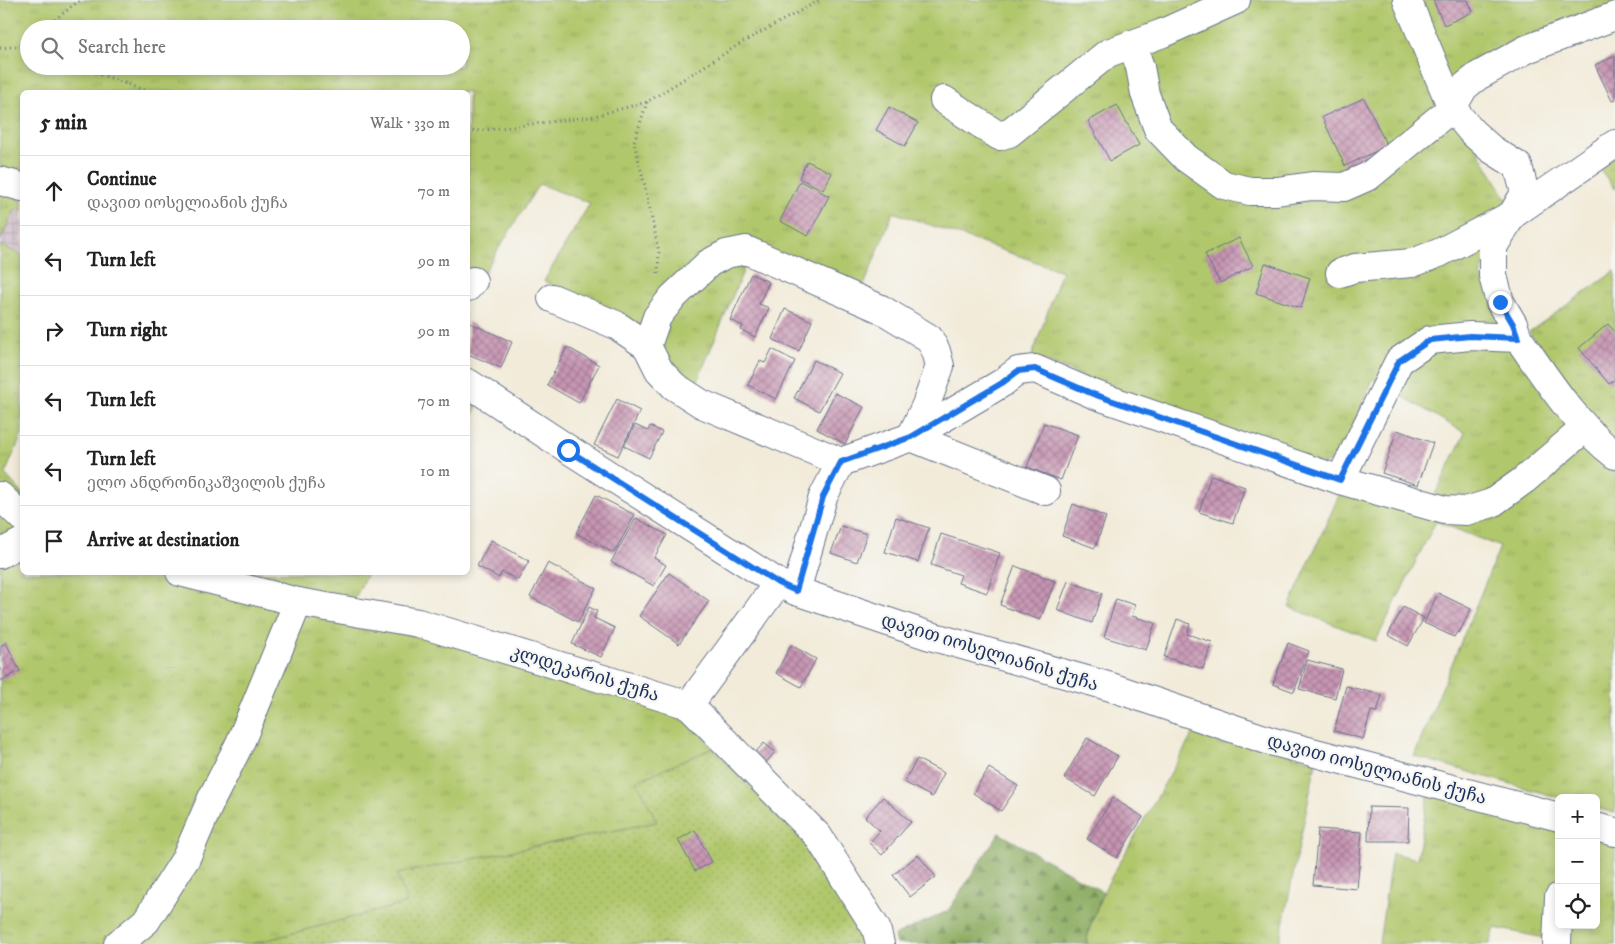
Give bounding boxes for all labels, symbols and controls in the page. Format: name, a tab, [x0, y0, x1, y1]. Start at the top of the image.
search box	[20, 20, 470, 75]
icon: search	[38, 34, 66, 62]
text: Search here	[78, 36, 166, 59]
text: 5 min	[40, 110, 87, 136]
text: Walk · 330 m	[370, 113, 450, 133]
text: Continue	[87, 168, 157, 191]
icon: ahead	[40, 177, 68, 205]
text: 70 m	[418, 181, 450, 201]
text: დავით იოსელიანის ქუჩა	[87, 193, 288, 213]
icon: left	[40, 247, 68, 275]
text: Turn left	[87, 249, 156, 272]
text: 90 m	[418, 251, 450, 271]
route end	[1489, 291, 1512, 314]
icon: right	[40, 317, 68, 345]
text: Turn right	[87, 319, 167, 342]
text: 90 m	[418, 321, 450, 341]
icon: left	[40, 387, 68, 415]
text: Turn left	[87, 389, 156, 412]
text: 70 m	[418, 391, 450, 411]
route start	[557, 439, 580, 462]
text: Turn left	[87, 448, 156, 471]
icon: left	[40, 457, 68, 485]
text: 10 m	[420, 461, 450, 481]
text: ელო ანდრონიკაშვილის ქუჩა	[87, 473, 326, 493]
icon: arrive	[40, 527, 68, 555]
text: Arrive at destination	[87, 529, 239, 552]
street label: დავით იოსელიანის ქუჩა	[878, 609, 1101, 697]
street label: კლდეკარის ქუჩა	[508, 641, 662, 707]
street label: დავით იოსელიანის ქუჩა	[1265, 730, 1489, 810]
map controls	[1555, 794, 1600, 929]
button: +	[1555, 794, 1600, 839]
button: −	[1555, 839, 1600, 884]
button: locate	[1555, 884, 1600, 929]

